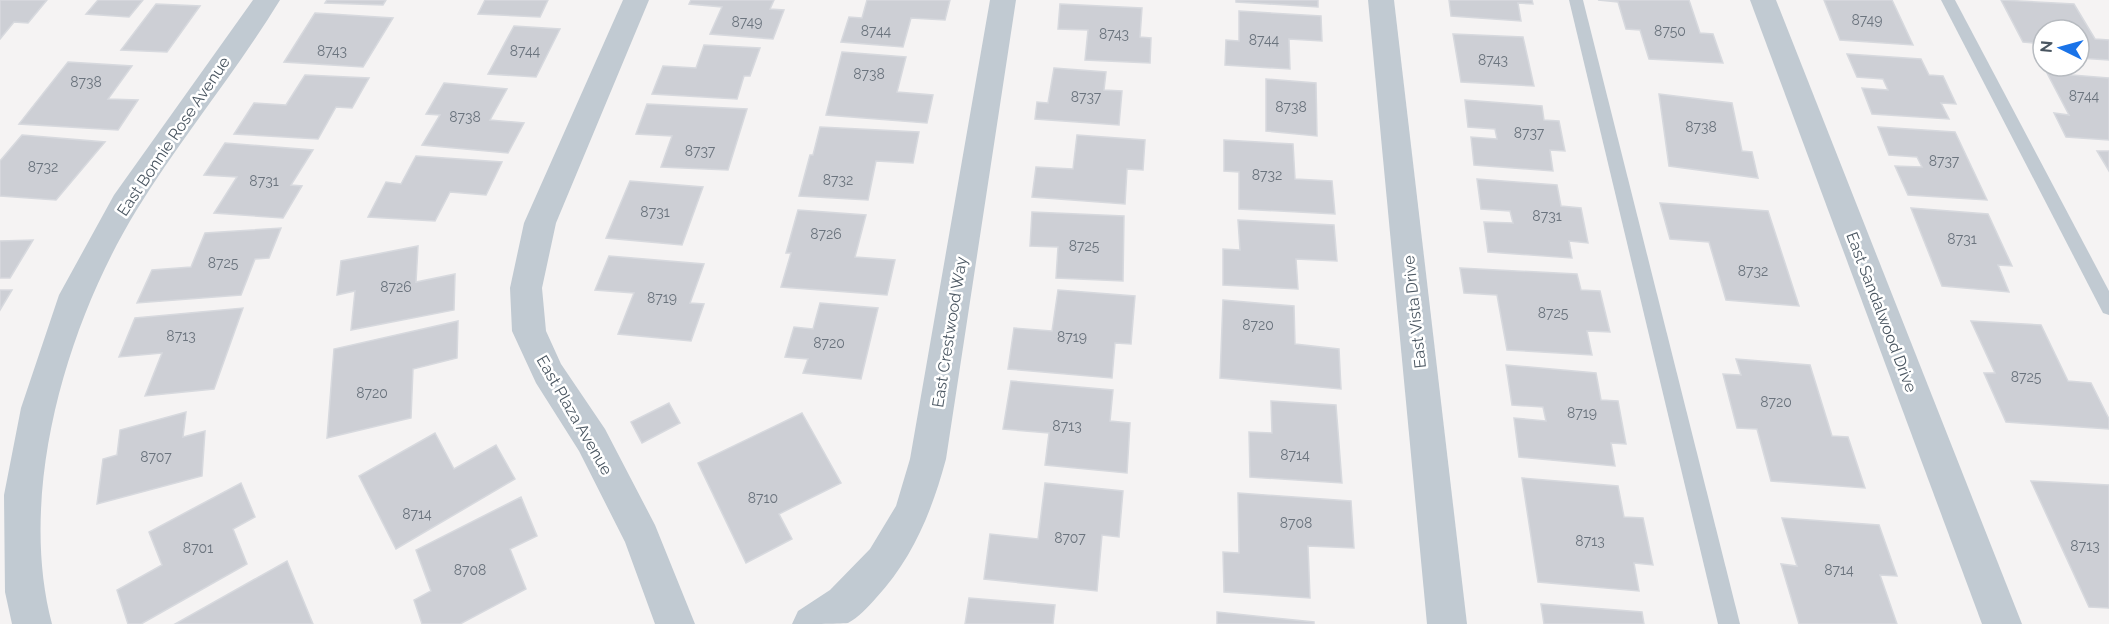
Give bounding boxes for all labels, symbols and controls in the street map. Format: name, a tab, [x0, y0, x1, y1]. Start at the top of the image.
house number: 8749	[1852, 12, 1882, 28]
house number: 8749	[732, 14, 762, 30]
north arrow	[2031, 18, 2091, 78]
house number: 8744	[861, 23, 892, 39]
house number: 8750	[1654, 23, 1686, 39]
house number: 8743	[1099, 26, 1129, 42]
house number: 8744	[1249, 32, 1280, 48]
text: N	[2037, 40, 2057, 54]
house number: 8743	[317, 43, 347, 59]
house number: 8744	[510, 43, 541, 59]
house number: 8743	[1478, 52, 1508, 68]
street label: East Bonnie Rose Avenue	[113, 53, 234, 219]
house number: 8738	[853, 66, 885, 82]
house number: 8738	[70, 74, 102, 90]
house number: 8744	[2069, 88, 2100, 104]
house number: 8737	[1071, 89, 1102, 105]
house number: 8738	[1275, 99, 1307, 115]
house number: 8738	[449, 109, 481, 125]
house number: 8738	[1685, 119, 1717, 135]
house number: 8737	[1514, 125, 1545, 141]
house number: 8737	[685, 143, 716, 159]
house number: 8737	[1929, 153, 1960, 169]
house number: 8732	[28, 159, 58, 175]
house number: 8732	[1252, 167, 1282, 183]
house number: 8732	[823, 172, 853, 188]
house number: 8731	[249, 173, 279, 189]
house number: 8731	[640, 204, 670, 220]
house number: 8731	[1532, 208, 1562, 224]
house number: 8726	[810, 226, 842, 242]
street label: East Sandalwood Drive	[1842, 229, 1921, 395]
house number: 8731	[1947, 231, 1977, 247]
house number: 8725	[1069, 238, 1100, 254]
house number: 8725	[208, 255, 239, 271]
street label: East Crestwood Way	[928, 255, 971, 409]
street label: East Vista Drive	[1399, 255, 1430, 369]
house number: 8732	[1738, 263, 1768, 279]
house number: 8726	[380, 279, 412, 295]
house number: 8719	[647, 290, 677, 306]
house number: 8725	[1538, 305, 1569, 321]
house number: 8720	[1242, 317, 1274, 333]
house number: 8713	[166, 328, 196, 344]
house number: 8719	[1057, 329, 1087, 345]
house number: 8720	[813, 335, 845, 351]
street label: East Plaza Avenue	[533, 352, 617, 478]
house number: 8725	[2011, 369, 2042, 385]
house number: 8720	[356, 385, 388, 401]
house number: 8720	[1760, 394, 1792, 410]
house number: 8719	[1567, 405, 1597, 421]
house number: 8713	[1052, 418, 1082, 434]
house number: 8714	[1280, 447, 1310, 463]
house number: 8707	[140, 449, 172, 465]
house number: 8710	[748, 490, 778, 506]
house number: 8714	[402, 506, 432, 522]
house number: 8708	[1280, 515, 1312, 531]
house number: 8707	[1054, 530, 1086, 546]
house number: 8713	[1575, 533, 1605, 549]
house number: 8713	[2070, 538, 2100, 554]
house number: 8701	[183, 540, 213, 556]
house number: 8708	[454, 562, 486, 578]
house number: 8714	[1824, 562, 1854, 578]

